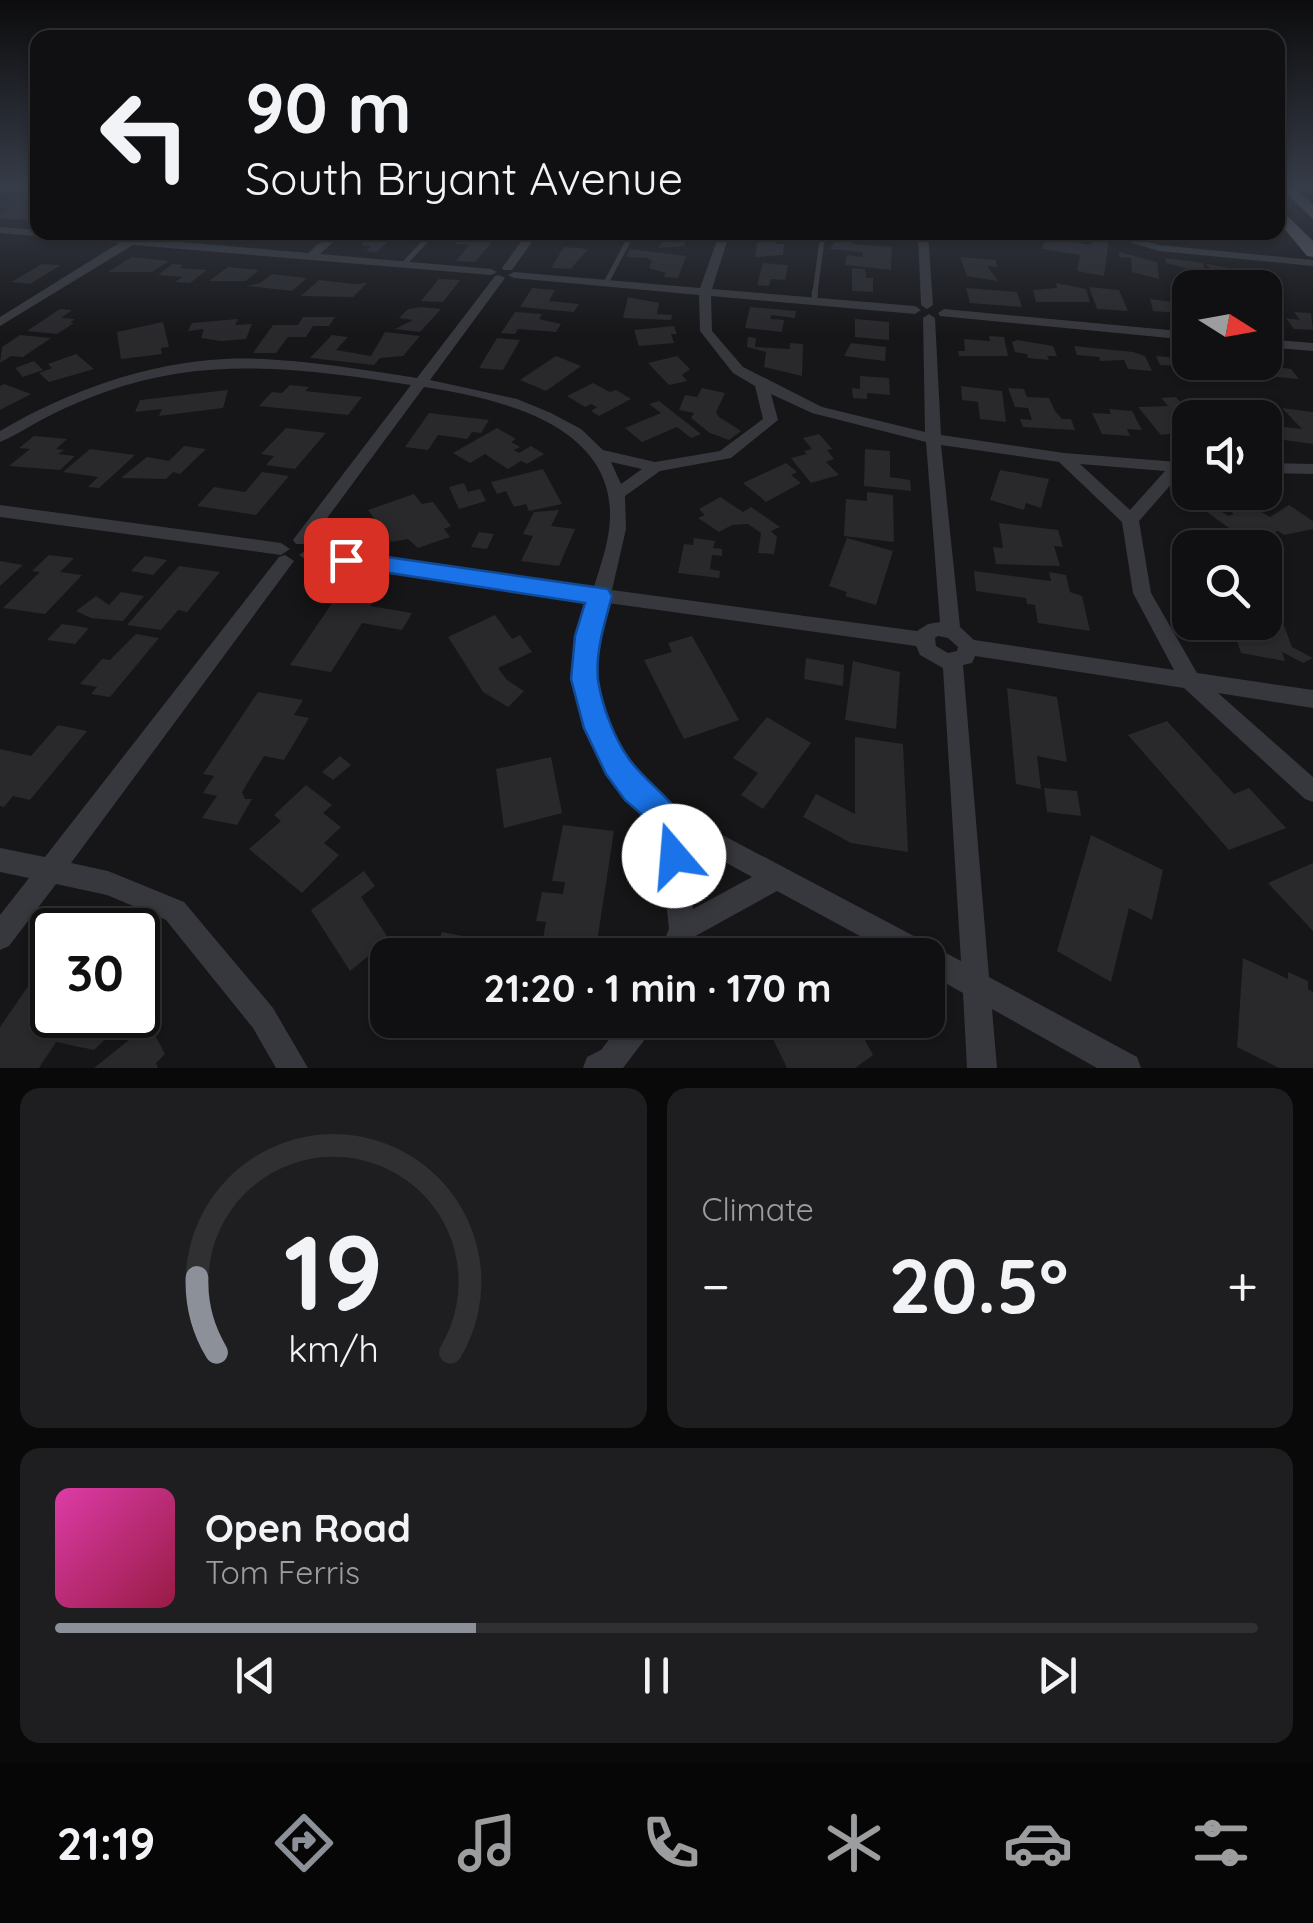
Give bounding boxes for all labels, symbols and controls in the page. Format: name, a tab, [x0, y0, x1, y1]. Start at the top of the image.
text: 90 m	[245, 63, 412, 151]
icon: left	[80, 70, 210, 200]
text: South Bryant Avenue	[245, 150, 683, 206]
north arrow	[1172, 270, 1282, 380]
map controls	[1172, 270, 1282, 640]
button: sound	[1172, 400, 1282, 510]
pin	[304, 518, 389, 603]
button: search	[1172, 530, 1282, 640]
icon: arrive	[319, 533, 374, 588]
position arrow	[622, 804, 726, 908]
speed limit sign: 30	[30, 908, 160, 1038]
text: 21:20 · 1 min · 170 m	[484, 964, 831, 1012]
text: Climate	[702, 1189, 814, 1229]
text: 19	[283, 1206, 383, 1336]
text: 20.5°	[889, 1238, 1069, 1332]
text: −	[702, 1251, 730, 1320]
text: +	[1227, 1251, 1258, 1320]
text: km/h	[288, 1326, 379, 1371]
text: Open Road	[205, 1504, 411, 1552]
text: Tom Ferris	[205, 1552, 360, 1592]
icon: previous	[228, 1648, 283, 1703]
icon: pause	[629, 1648, 684, 1703]
icon: next	[1030, 1648, 1085, 1703]
icon: directions	[269, 1808, 339, 1878]
icon: music	[452, 1808, 522, 1878]
icon: phone	[636, 1808, 706, 1878]
icon: climate	[819, 1808, 889, 1878]
icon: car	[1003, 1808, 1073, 1878]
icon: filters	[1186, 1808, 1256, 1878]
text: 21:19	[57, 1815, 155, 1871]

